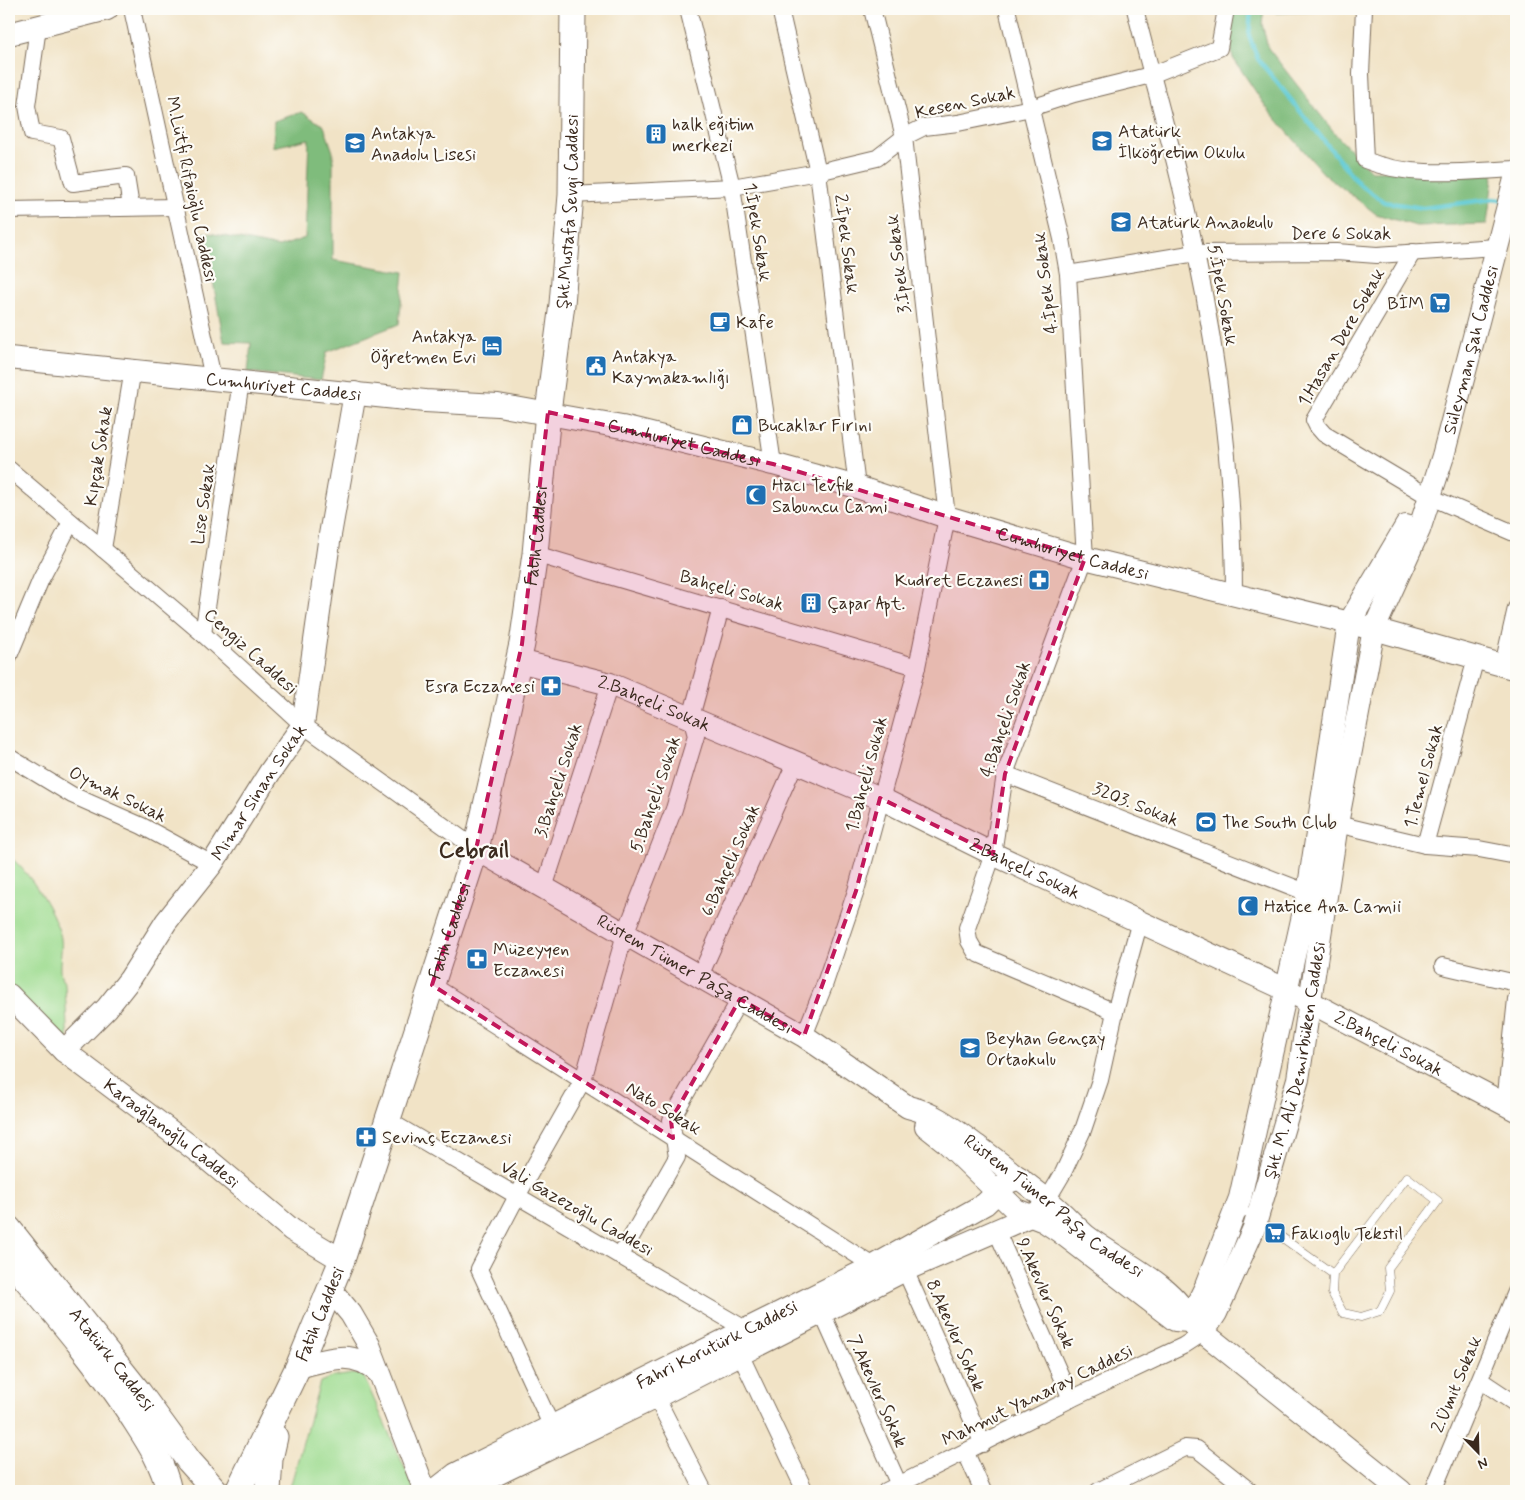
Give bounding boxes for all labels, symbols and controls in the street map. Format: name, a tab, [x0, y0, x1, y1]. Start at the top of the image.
street label: Kesen Sokak	[913, 81, 1018, 125]
street label: M.Lütfi Rifaioğlu Caddesi	[160, 94, 222, 284]
place label: halk eğitim merkezi	[672, 113, 754, 158]
street label: Şht.Mustafa Sevgi Caddesi	[551, 114, 585, 310]
place label: Atatürk İlköğretim Okulu	[1118, 120, 1246, 165]
place label: Antakya Anadolu Lisesi	[371, 122, 476, 167]
building icon: halk eğitim merkezi	[644, 122, 668, 146]
school or university icon: Atatürk İlköğretim Okulu	[1090, 129, 1114, 153]
school or university icon: Antakya Anadolu Lisesi	[343, 131, 367, 155]
street label: 1.İpek Sokak	[737, 181, 777, 283]
street label: 2.İpek Sokak	[828, 193, 864, 296]
school or university icon: Atatürk Anaokulu	[1109, 210, 1133, 234]
place label: Atatürk Anaokulu	[1137, 211, 1273, 235]
street label: 3.İpek Sokak	[881, 213, 917, 315]
street label: Dere 6 Sokak	[1291, 222, 1391, 246]
street label: 4.İpek Sokak	[1028, 231, 1064, 335]
street label: 5.İpek Sokak	[1201, 243, 1243, 348]
street label: Süleyman Şah Caddesi	[1438, 263, 1505, 437]
street label: 1.Hasan Dere Sokak	[1292, 264, 1391, 411]
supermarket icon: BİM	[1428, 291, 1452, 315]
place label: BİM	[1387, 292, 1424, 316]
cafe icon: Kafe	[708, 310, 732, 334]
place label: Kafe	[736, 311, 774, 335]
place label: Antakya Öğretmen Evi	[370, 325, 476, 370]
hotel icon: Antakya Öğretmen Evi	[480, 334, 504, 358]
place label: Antakya Kaymakamlığı	[612, 345, 730, 390]
public building icon: Antakya Kaymakamlığı	[584, 354, 608, 378]
street label: Cumhuriyet Caddesi	[204, 367, 362, 407]
street label: Kıpçak Sokak	[79, 405, 119, 508]
shop icon: Bucaklar Fırını	[730, 413, 754, 437]
street label: Cumhuriyet Caddesi	[606, 414, 762, 473]
place label: Bucaklar Fırını	[758, 414, 873, 438]
street label: Lise Sokak	[186, 462, 222, 546]
place label: Hacı Tevfik Sabuncu Cami	[772, 474, 888, 519]
mosque icon: Hacı Tevfik Sabuncu Cami	[744, 483, 768, 507]
street label: Fatih Caddesi	[520, 485, 554, 588]
street label: Cumhuriyet Caddesi	[994, 522, 1151, 586]
street label: Bahçeli Sokak	[677, 565, 787, 617]
pharmacy icon: Kudret Eczanesi	[1027, 568, 1051, 592]
place label: Kudret Eczanesi	[895, 569, 1023, 593]
building icon: Çapar Apt.	[799, 591, 823, 615]
place label: Çapar Apt.	[827, 592, 905, 617]
street label: Cengiz Caddesi	[198, 603, 302, 701]
street label: 4.Bahçeli Sokak	[975, 658, 1037, 781]
street label: 2.Bahçeli Sokak	[595, 670, 714, 738]
pharmacy icon: Esra Eczanesi	[539, 674, 563, 698]
place label: Esra Eczanesi	[424, 675, 535, 699]
street label: 1.Bahçeli Sokak	[840, 714, 894, 835]
street label: Mimar Sinan Sokak	[206, 719, 313, 866]
street label: 3.Bahçeli Sokak	[529, 720, 589, 841]
street label: 1.Temel Sokak	[1399, 721, 1449, 831]
street label: 5.Bahçeli Sokak	[625, 733, 687, 856]
street label: Oymak Sokak	[65, 761, 170, 829]
street label: 3203. Sokak	[1089, 777, 1182, 833]
street label: 6.Bahçeli Sokak	[696, 801, 766, 920]
sports icon: The South Club	[1194, 810, 1218, 834]
place label: The South Club	[1222, 811, 1337, 835]
street label: 2.Bahçeli Sokak	[965, 833, 1084, 906]
district label: Cebrail	[439, 837, 509, 865]
street label: Fatih Caddesi	[423, 879, 477, 982]
mosque icon: Hatice Ana Camii	[1236, 894, 1260, 918]
place label: Hatice Ana Camii	[1264, 895, 1401, 919]
street label: Rüstem Tümer Paşa Caddesi	[592, 909, 797, 1040]
place label: Müzeyyen Eczanesi	[493, 938, 569, 983]
street label: Şht. M. Ali Demirbüken Caddesi	[1258, 940, 1332, 1182]
pharmacy icon: Müzeyyen Eczanesi	[465, 947, 489, 971]
street label: 2.Bahçeli Sokak	[1330, 1006, 1447, 1083]
place label: Beyhan Gençay Ortaokulu	[986, 1027, 1105, 1072]
school or university icon: Beyhan Gençay Ortaokulu	[958, 1036, 982, 1060]
street label: Karaoğlanoğlu Caddesi	[98, 1074, 244, 1194]
street label: Nato Sokak	[621, 1076, 706, 1141]
pharmacy icon: Sevinç Eczanesi	[354, 1125, 378, 1149]
place label: Sevinç Eczanesi	[382, 1126, 511, 1150]
street label: Rüstem Tümer Paşa Caddesi	[958, 1129, 1148, 1284]
street label: Vali Gazezoğlu Caddesi	[496, 1155, 657, 1262]
supermarket icon: Fakıoglu Tekstil	[1263, 1221, 1287, 1245]
place label: Fakıoglu Tekstil	[1291, 1222, 1403, 1246]
street label: 9.Akevler Sokak	[1010, 1234, 1080, 1352]
street label: Fatih Caddesi	[290, 1263, 351, 1366]
street label: 8.Akevler Sokak	[920, 1276, 990, 1395]
street label: Fahri Korutürk Caddesi	[632, 1295, 802, 1395]
street label: Atatürk Caddesi	[63, 1303, 160, 1416]
street label: 7.Akevler Sokak	[842, 1331, 913, 1451]
street label: 2.Ümit Sokak	[1426, 1332, 1488, 1437]
street label: Mahmut Yanaray Caddesi	[938, 1339, 1137, 1453]
north arrow	[1452, 1428, 1502, 1478]
text: N	[1475, 1453, 1490, 1473]

